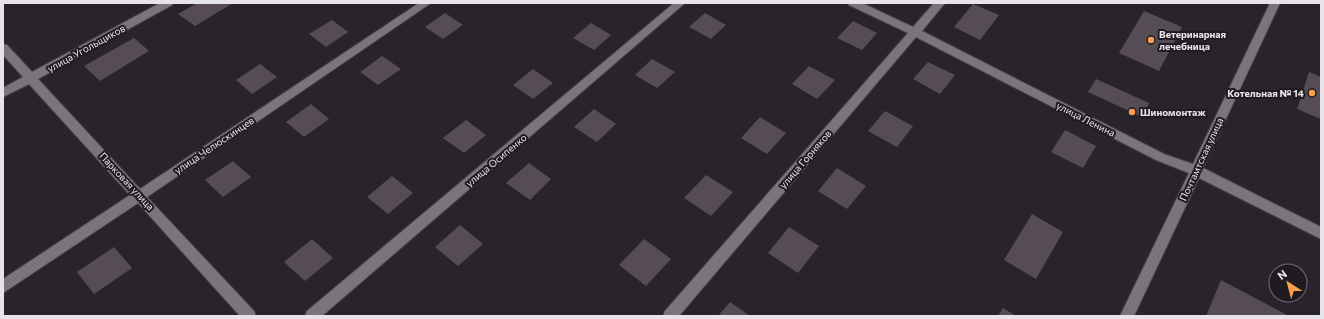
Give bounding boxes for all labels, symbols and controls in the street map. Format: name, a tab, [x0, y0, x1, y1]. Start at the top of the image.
street label: улица Угольщиков	[45, 22, 127, 74]
place label: Ветеринарная лечебница	[1159, 28, 1226, 52]
marker: Ветеринарная лечебница	[1146, 35, 1156, 45]
place label: Котельная № 14	[1227, 87, 1304, 99]
marker: Котельная № 14	[1307, 88, 1317, 98]
street label: улица Ленина	[1055, 99, 1117, 139]
place label: Шиномонтаж	[1140, 106, 1206, 118]
marker: Шиномонтаж	[1127, 107, 1137, 117]
street label: улица Челюскинцев	[172, 114, 256, 176]
street label: Почтамтская улица	[1176, 116, 1226, 202]
street label: улица Горняков	[776, 127, 834, 191]
street label: улица Осипенко	[463, 131, 529, 189]
street label: Парковая улица	[97, 150, 157, 212]
north arrow	[1268, 263, 1308, 303]
text: N	[1275, 267, 1289, 282]

